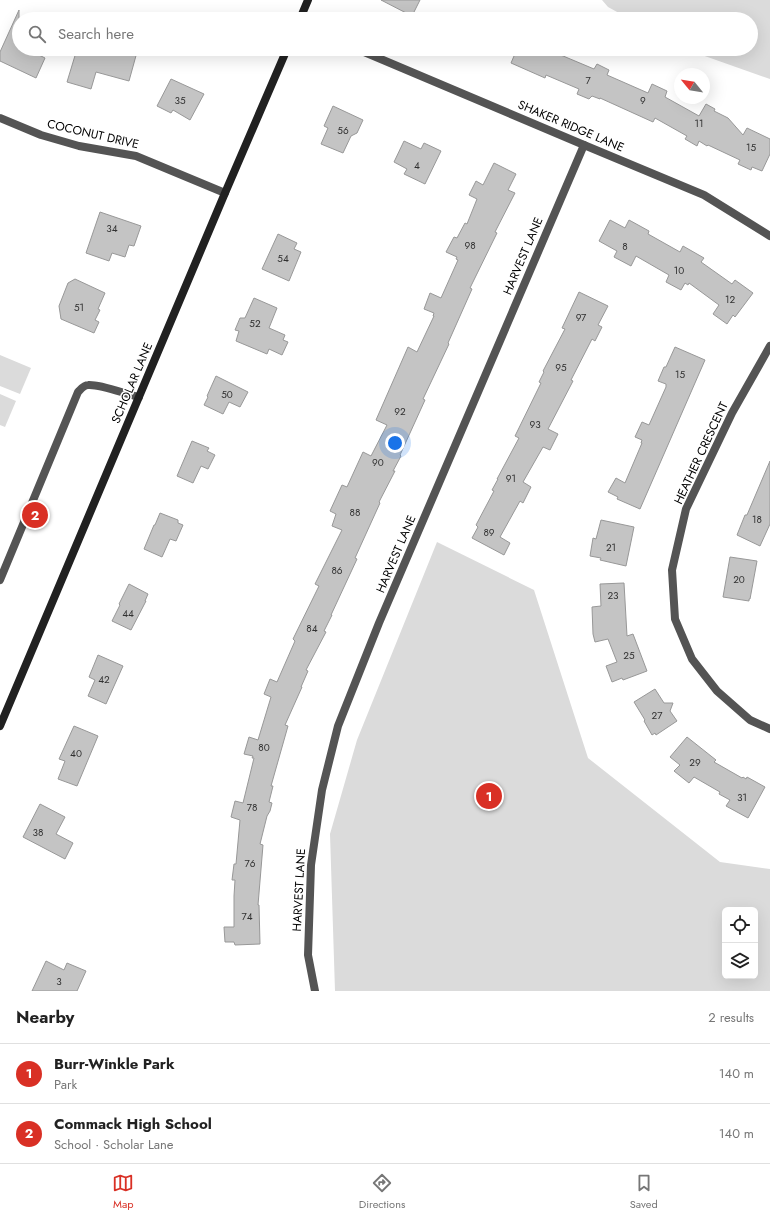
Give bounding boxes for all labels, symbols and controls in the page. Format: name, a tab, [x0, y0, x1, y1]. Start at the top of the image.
search box	[12, 12, 758, 56]
icon: search	[26, 23, 48, 45]
text: Search here	[58, 23, 134, 45]
north arrow	[674, 68, 710, 104]
house number: 7	[585, 73, 591, 88]
house number: 35	[174, 93, 186, 108]
house number: 9	[640, 93, 646, 108]
street label: SHAKER RIDGE LANE	[515, 96, 627, 156]
street label: COCONUT DRIVE	[45, 115, 141, 153]
house number: 11	[695, 116, 704, 131]
house number: 56	[337, 123, 349, 138]
house number: 15	[746, 140, 756, 155]
house number: 4	[414, 158, 420, 173]
street label: HARVEST LANE	[498, 214, 548, 298]
house number: 34	[106, 221, 118, 236]
house number: 98	[464, 238, 476, 253]
house number: 8	[622, 239, 628, 254]
house number: 54	[277, 251, 289, 266]
house number: 10	[674, 263, 684, 278]
house number: 12	[725, 292, 735, 307]
house number: 51	[74, 300, 84, 315]
house number: 97	[576, 310, 587, 325]
house number: 52	[249, 316, 261, 331]
street label: SCHOLAR LANE	[107, 340, 157, 426]
house number: 95	[555, 360, 567, 375]
house number: 15	[675, 367, 685, 382]
house number: 50	[221, 387, 233, 402]
street label: HEATHER CRESCENT	[669, 398, 733, 507]
house number: 92	[394, 404, 406, 419]
house number: 93	[529, 417, 541, 432]
your location	[385, 433, 405, 453]
house number: 90	[372, 455, 384, 470]
house number: 91	[506, 471, 516, 486]
pin: 2	[22, 500, 48, 530]
house number: 88	[350, 505, 360, 520]
street label: HARVEST LANE	[371, 512, 421, 596]
house number: 18	[752, 512, 762, 527]
house number: 89	[483, 525, 495, 540]
house number: 21	[606, 540, 616, 555]
house number: 86	[331, 563, 343, 578]
house number: 20	[733, 572, 745, 587]
house number: 23	[607, 588, 619, 603]
house number: 44	[122, 606, 134, 621]
house number: 84	[306, 621, 318, 636]
house number: 25	[623, 648, 635, 663]
house number: 42	[98, 672, 110, 687]
house number: 27	[652, 708, 663, 723]
house number: 80	[258, 740, 270, 755]
house number: 40	[70, 746, 82, 761]
house number: 29	[689, 755, 701, 770]
pin: 1	[476, 781, 502, 811]
house number: 31	[737, 790, 747, 805]
house number: 78	[247, 800, 257, 815]
house number: 38	[33, 825, 43, 840]
street label: HARVEST LANE	[288, 848, 310, 932]
house number: 76	[244, 856, 256, 871]
map controls	[722, 907, 758, 979]
button: locate	[722, 907, 758, 943]
house number: 74	[241, 909, 253, 924]
button: layers	[722, 943, 758, 979]
house number: 3	[56, 974, 62, 989]
text: Nearby	[16, 1005, 74, 1029]
text: 2 results	[708, 1008, 754, 1027]
text: Burr-Winkle Park	[54, 1053, 175, 1075]
text: 1	[26, 1064, 32, 1083]
text: 140 m	[719, 1064, 754, 1083]
text: Park	[54, 1075, 77, 1094]
text: Commack High School	[54, 1113, 212, 1135]
text: 2	[25, 1124, 33, 1143]
text: 140 m	[719, 1124, 754, 1143]
text: School · Scholar Lane	[54, 1135, 174, 1154]
tab: Map	[112, 1172, 134, 1212]
tab: Directions	[359, 1172, 405, 1212]
tab: Saved	[630, 1172, 658, 1212]

